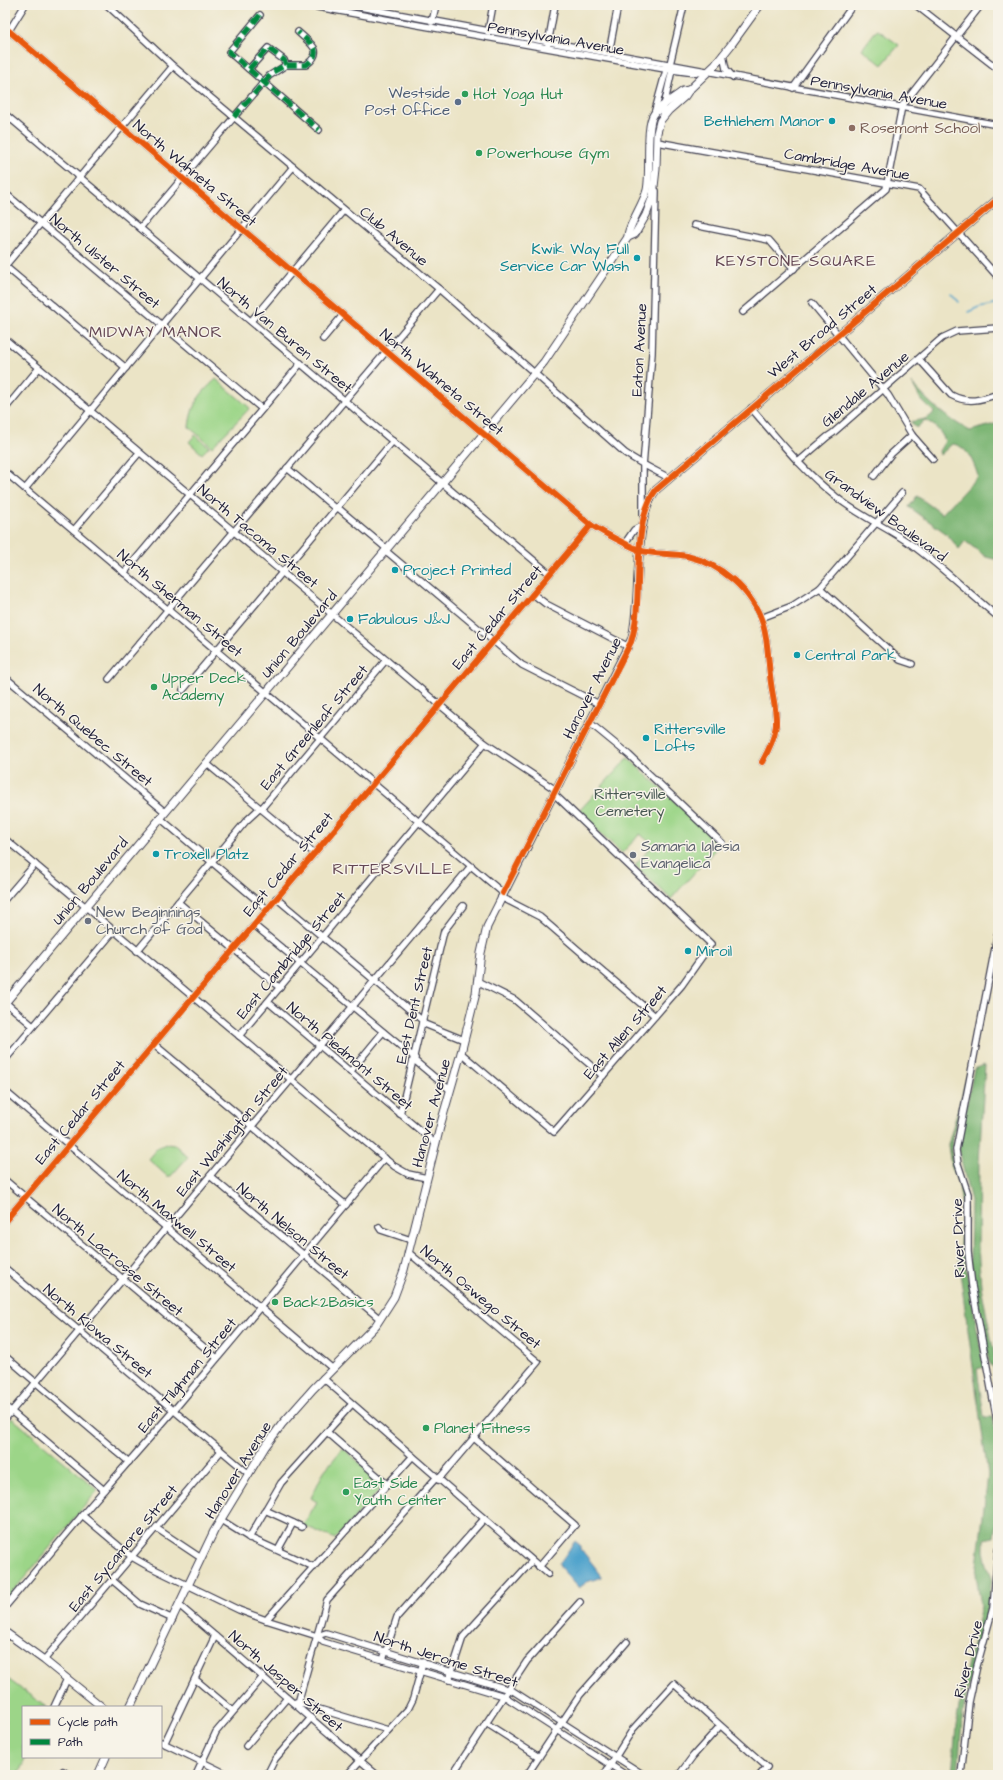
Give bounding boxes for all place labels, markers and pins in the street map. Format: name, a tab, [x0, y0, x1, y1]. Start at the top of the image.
place label: Westside Post Office	[365, 83, 450, 121]
place label: Hot Yoga Hut	[473, 84, 563, 106]
marker: Hot Yoga Hut	[460, 89, 470, 99]
marker: Westside Post Office	[453, 97, 463, 107]
place label: Bethlehem Manor	[704, 111, 824, 132]
marker: Bethlehem Manor	[827, 116, 837, 126]
place label: Rosemont School	[860, 118, 980, 139]
marker: Rosemont School	[847, 123, 857, 133]
place label: Powerhouse Gym	[487, 143, 609, 165]
marker: Powerhouse Gym	[474, 148, 484, 158]
place label: Kwik Way Full Service Car Wash	[500, 239, 630, 277]
marker: Kwik Way Full Service Car Wash	[632, 253, 642, 263]
place label: Project Printed	[403, 560, 511, 581]
marker: Project Printed	[390, 565, 400, 575]
place label: Fabulous J&J	[358, 609, 450, 630]
marker: Fabulous J&J	[345, 614, 355, 624]
place label: Central Park	[805, 645, 896, 666]
marker: Central Park	[792, 650, 802, 660]
place label: Upper Deck Academy	[162, 668, 246, 707]
marker: Upper Deck Academy	[149, 682, 159, 692]
place label: Rittersville Lofts	[654, 719, 726, 757]
marker: Rittersville Lofts	[641, 733, 651, 743]
place label: Samaria Iglesia Evangelica	[641, 836, 740, 875]
place label: Troxell Platz	[164, 844, 250, 865]
marker: Troxell Platz	[151, 849, 161, 859]
marker: Samaria Iglesia Evangelica	[628, 850, 638, 860]
place label: New Beginnings Church of God	[96, 902, 203, 940]
marker: New Beginnings Church of God	[83, 916, 93, 926]
place label: Miroil	[696, 941, 732, 962]
marker: Miroil	[683, 946, 693, 956]
place label: Back2Basics	[283, 1292, 374, 1313]
marker: Back2Basics	[270, 1297, 280, 1307]
place label: Planet Fitness	[434, 1418, 531, 1439]
marker: Planet Fitness	[421, 1423, 431, 1433]
place label: East Side Youth Center	[354, 1473, 446, 1511]
marker: East Side Youth Center	[341, 1487, 351, 1497]

